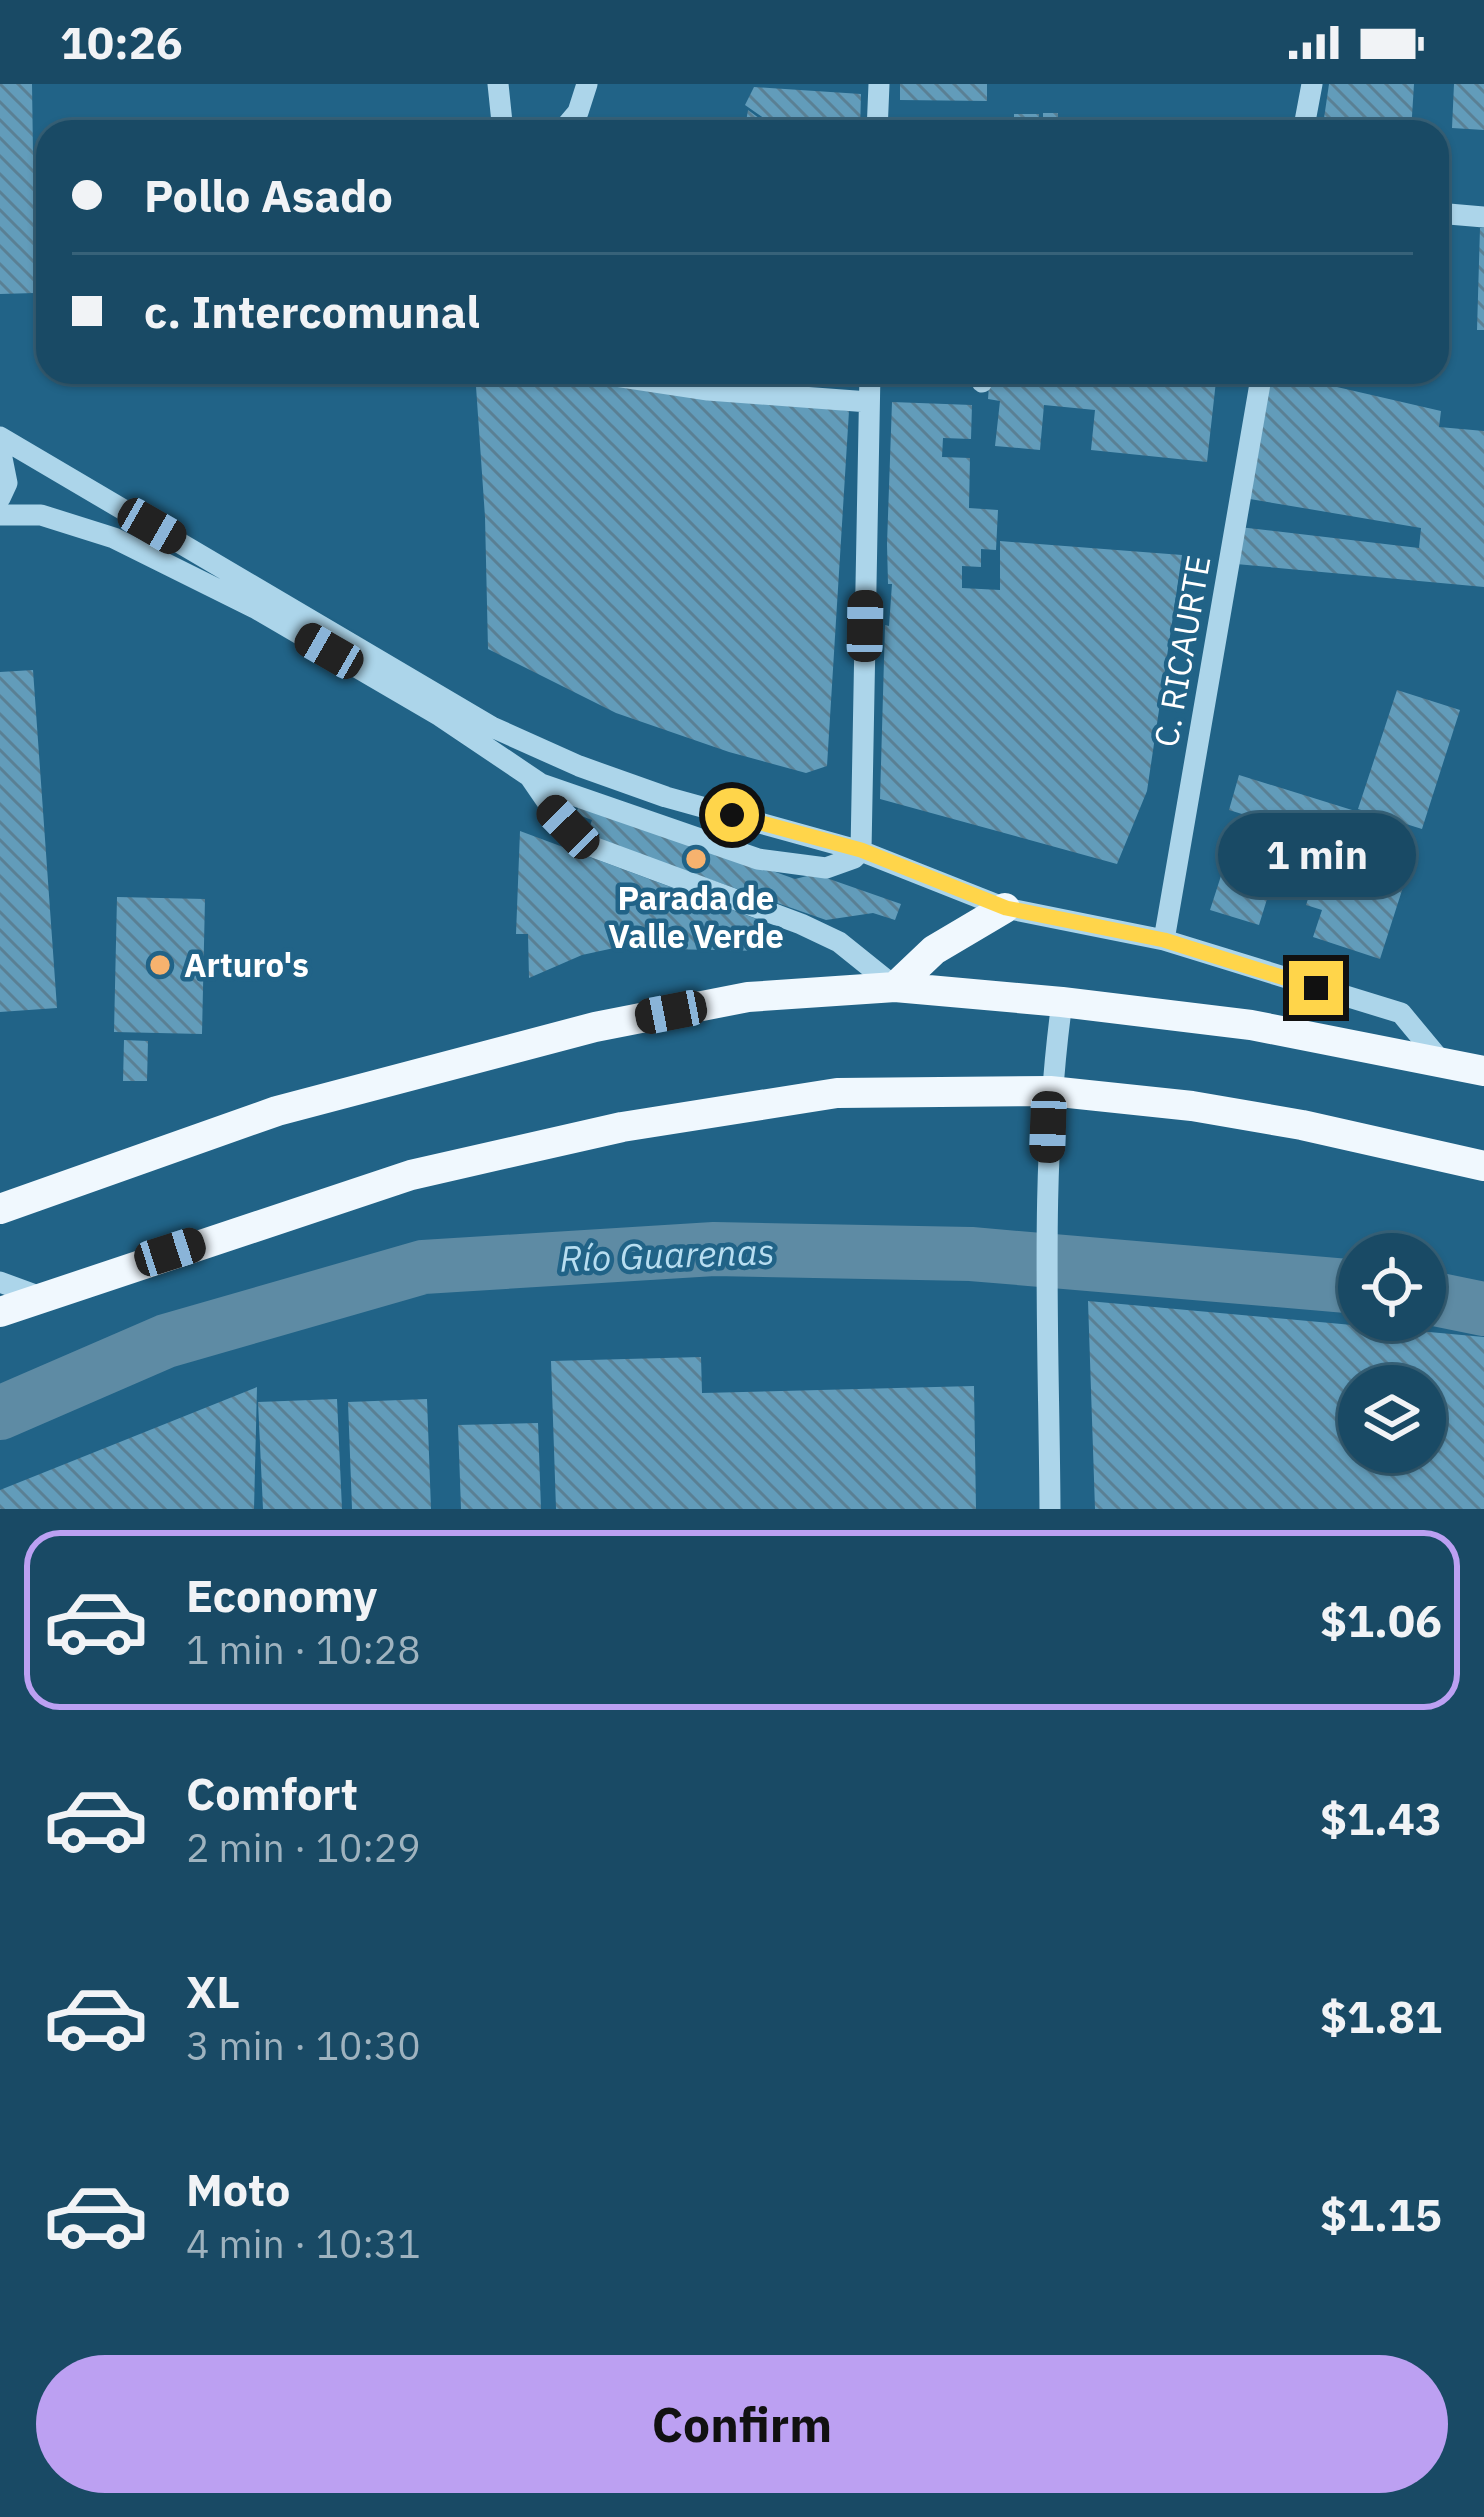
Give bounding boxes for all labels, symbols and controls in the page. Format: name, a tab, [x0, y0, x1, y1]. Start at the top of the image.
text: 10:26	[60, 13, 183, 71]
text: Pollo Asado	[144, 166, 393, 224]
text: c. Intercomunal	[144, 282, 480, 340]
car	[112, 492, 192, 560]
street label: C. RICAURTE	[1144, 552, 1219, 750]
car	[846, 590, 884, 662]
car	[289, 617, 369, 685]
route start	[705, 788, 759, 842]
car	[530, 789, 606, 865]
callout: 1 min	[1217, 814, 1415, 898]
text: 1 min	[1266, 829, 1368, 880]
marker: Parada de Valle Verde	[683, 846, 709, 872]
place label: Parada de Valle Verde	[608, 876, 784, 957]
place label: Arturo's	[184, 943, 309, 986]
marker: Arturo's	[147, 952, 173, 978]
route end	[1289, 961, 1343, 1015]
car	[632, 987, 710, 1037]
car	[1029, 1090, 1067, 1164]
car	[130, 1224, 210, 1280]
water label: Río Guarenas	[559, 1227, 775, 1282]
map controls	[1338, 1233, 1446, 1473]
button: locate	[1338, 1233, 1446, 1341]
button: layers	[1338, 1365, 1446, 1473]
icon: car	[42, 1566, 150, 1674]
text: Economy	[186, 1566, 377, 1624]
text: $1.06	[1320, 1591, 1442, 1649]
text: 1 min · 10:28	[186, 1624, 421, 1675]
icon: car	[42, 1764, 150, 1872]
text: Comfort	[186, 1764, 358, 1822]
text: $1.43	[1320, 1789, 1442, 1847]
text: 2 min · 10:29	[186, 1822, 421, 1873]
icon: car	[42, 1962, 150, 2070]
text: XL	[186, 1962, 240, 2020]
text: $1.81	[1320, 1987, 1442, 2045]
text: 3 min · 10:30	[186, 2020, 421, 2071]
icon: car	[42, 2160, 150, 2268]
text: Moto	[186, 2160, 290, 2218]
text: $1.15	[1320, 2185, 1442, 2243]
text: 4 min · 10:31	[186, 2218, 421, 2269]
button: Confirm	[36, 2355, 1448, 2493]

